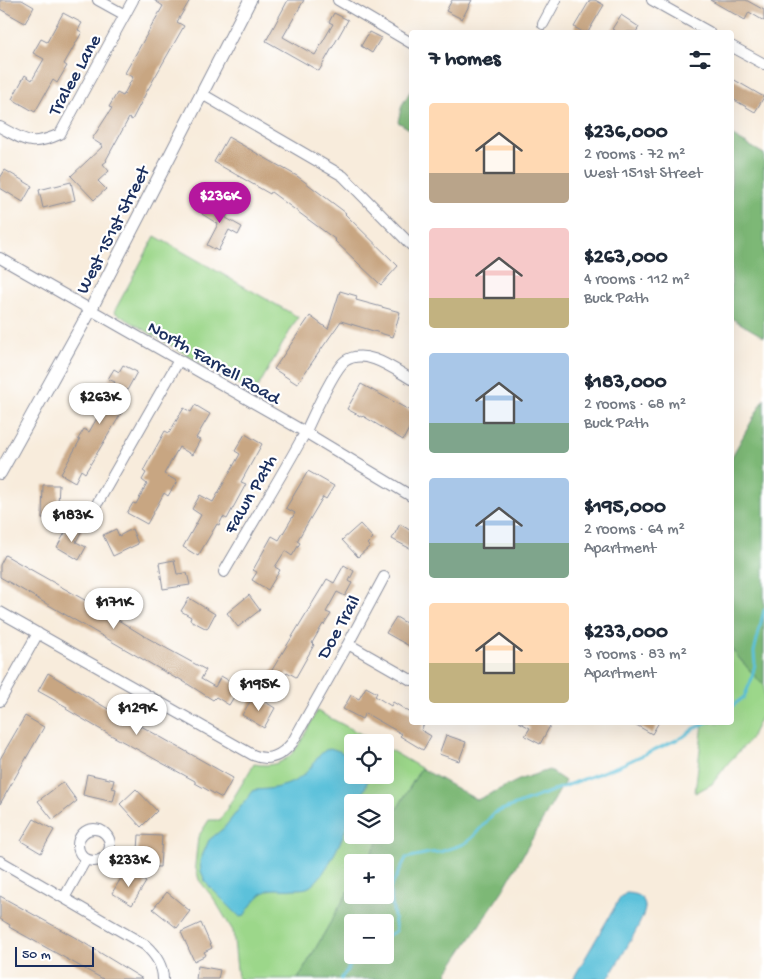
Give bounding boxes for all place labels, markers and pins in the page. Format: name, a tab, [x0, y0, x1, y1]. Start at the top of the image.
pin: $236K	[185, 182, 255, 224]
pin: $263K	[65, 382, 135, 425]
pin: $183K	[37, 500, 107, 543]
pin: $171K	[79, 588, 149, 630]
pin: $195K	[224, 670, 294, 712]
pin: $129K	[102, 694, 172, 736]
pin: $233K	[94, 846, 164, 888]

